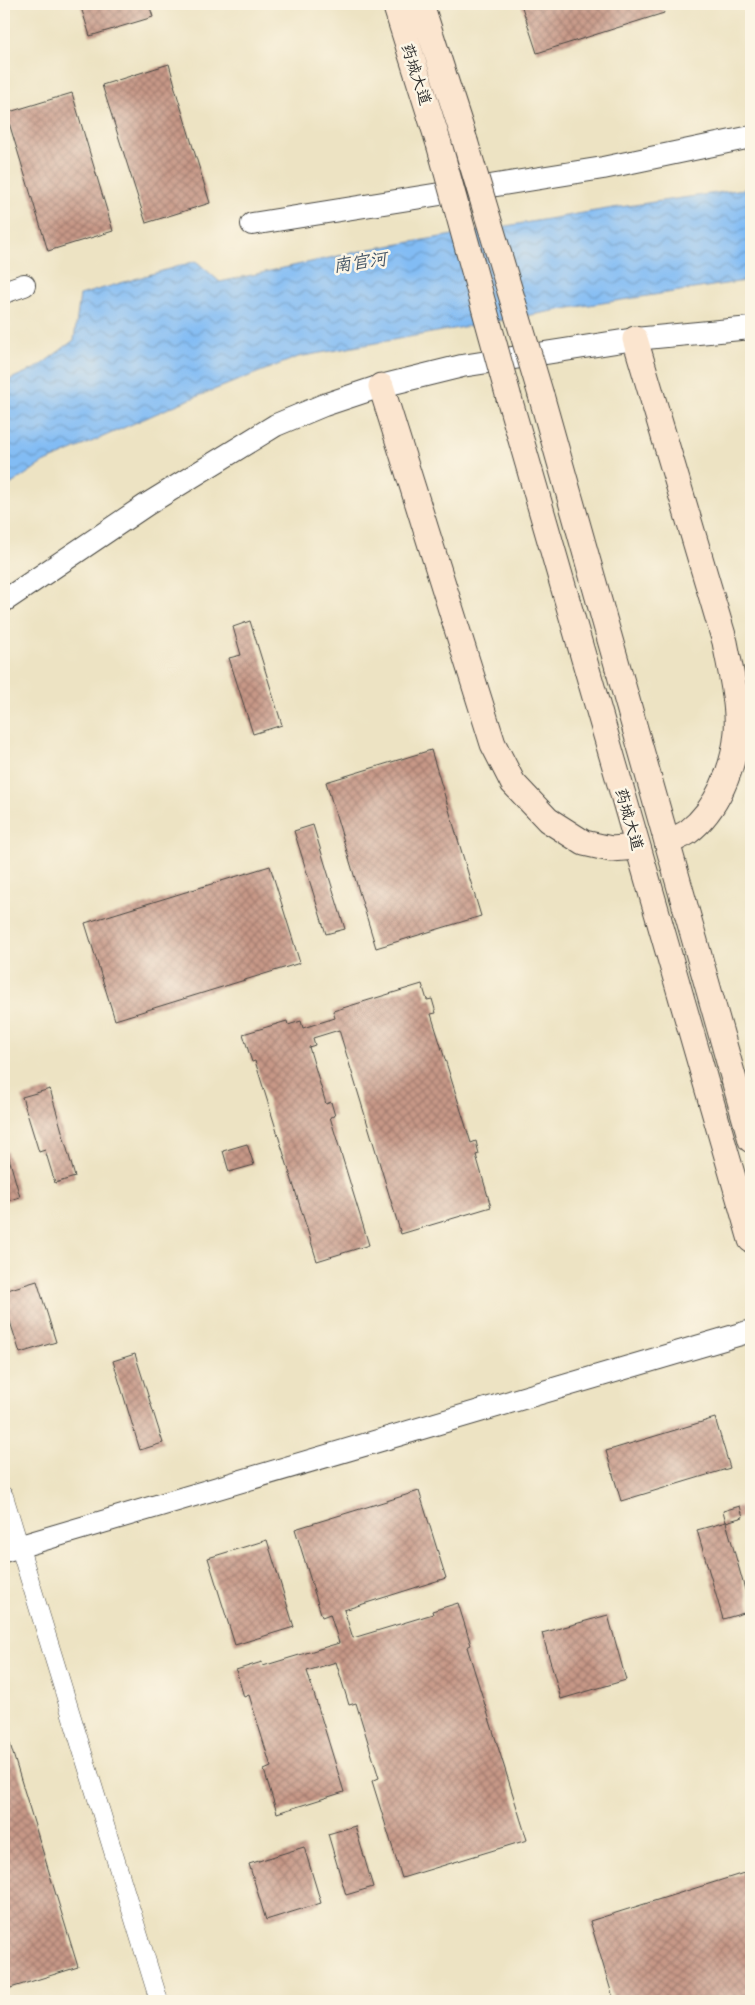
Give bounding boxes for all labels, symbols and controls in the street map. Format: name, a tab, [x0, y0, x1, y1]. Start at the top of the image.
street label: 药城大道	[395, 41, 434, 108]
water label: 南官河	[332, 249, 392, 279]
street label: 药城大道	[609, 786, 647, 853]

